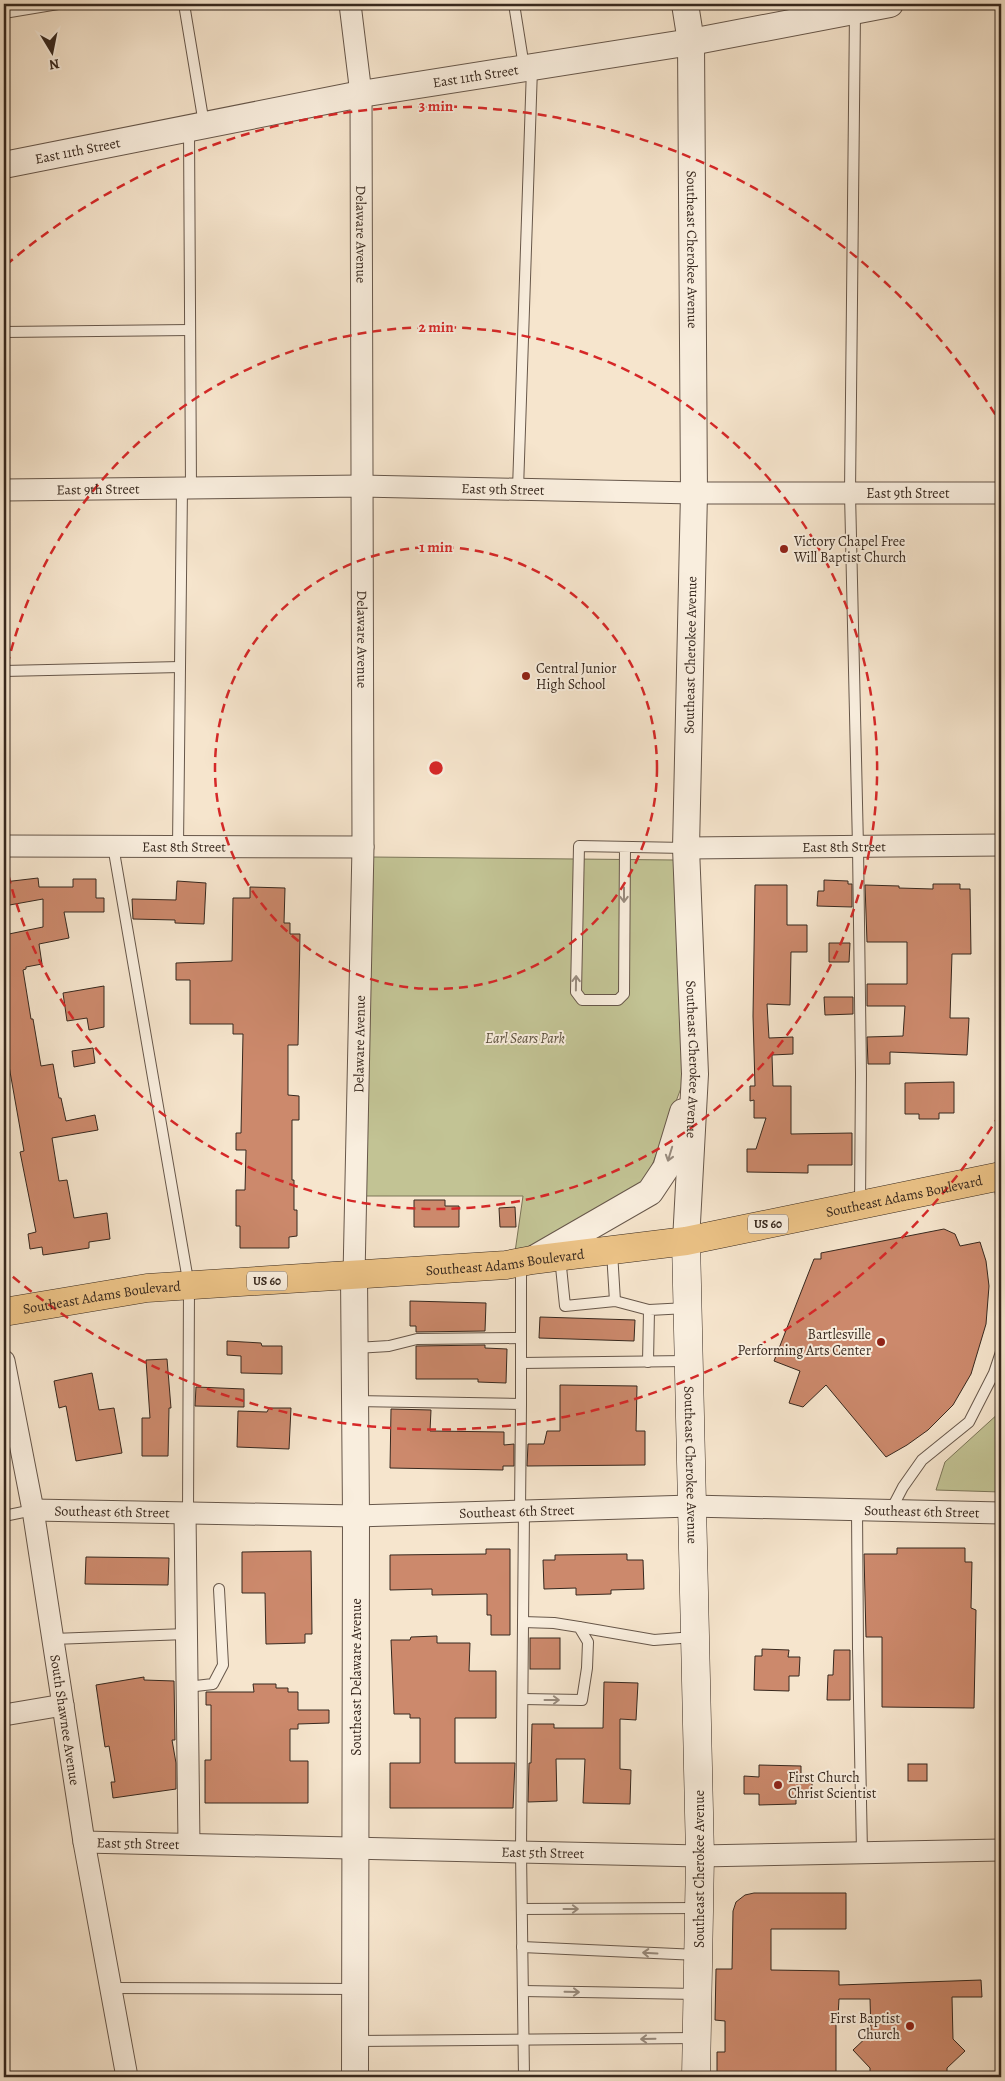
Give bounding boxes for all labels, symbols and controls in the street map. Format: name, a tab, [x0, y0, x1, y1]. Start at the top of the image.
north arrow	[28, 28, 78, 78]
text: N	[47, 54, 61, 75]
street label: East 11th Street	[431, 60, 520, 93]
text: 3 min	[419, 96, 454, 116]
street label: East 11th Street	[33, 133, 122, 169]
street label: Southeast Cherokee Avenue	[682, 170, 702, 329]
street label: Delaware Avenue	[351, 185, 371, 283]
text: 2 min	[418, 317, 454, 337]
street label: East 9th Street	[56, 479, 140, 499]
street label: East 9th Street	[461, 479, 545, 500]
street label: East 9th Street	[866, 484, 950, 503]
place label: Victory Chapel Free Will Baptist Church	[793, 532, 907, 567]
text: 1 min	[419, 537, 453, 557]
marker: Victory Chapel Free Will Baptist Church	[778, 543, 790, 555]
street label: Southeast Cherokee Avenue	[680, 576, 701, 734]
street label: Delaware Avenue	[352, 590, 372, 688]
place label: Central Junior High School	[536, 659, 617, 694]
marker: Central Junior High School	[520, 670, 532, 682]
centre of rings	[427, 759, 445, 777]
street label: East 8th Street	[142, 837, 226, 857]
street label: East 8th Street	[802, 837, 886, 857]
one-way arrow	[619, 887, 629, 903]
one-way arrow	[571, 975, 581, 992]
street label: Southeast Cherokee Avenue	[681, 980, 704, 1139]
street label: Delaware Avenue	[349, 995, 370, 1093]
park label: Earl Sears Park	[485, 1029, 565, 1048]
one-way arrow	[665, 1145, 675, 1161]
street label: Southeast Adams Boulevard	[824, 1171, 985, 1222]
road number: US 60	[748, 1214, 788, 1234]
street label: Southeast Adams Boulevard	[425, 1245, 586, 1280]
road number: US 60	[247, 1272, 287, 1290]
street label: Southeast Adams Boulevard	[21, 1277, 182, 1319]
place label: Bartlesville Performing Arts Center	[738, 1325, 872, 1360]
marker: Bartlesville Performing Arts Center	[875, 1336, 887, 1348]
street label: Southeast Cherokee Avenue	[679, 1386, 702, 1544]
street label: Southeast 6th Street	[459, 1500, 575, 1523]
street label: Southeast 6th Street	[54, 1501, 170, 1523]
street label: Southeast 6th Street	[864, 1501, 980, 1523]
street label: Southeast Delaware Avenue	[347, 1598, 366, 1756]
street label: South Shawnee Avenue	[45, 1653, 84, 1787]
one-way arrow	[544, 1695, 560, 1705]
place label: First Church Christ Scientist	[788, 1768, 877, 1803]
marker: First Church Christ Scientist	[772, 1779, 784, 1791]
street label: Southeast Cherokee Avenue	[690, 1790, 709, 1948]
street label: East 5th Street	[96, 1833, 180, 1854]
street label: East 5th Street	[501, 1842, 585, 1863]
one-way arrow	[562, 1904, 578, 1914]
one-way arrow	[642, 1948, 658, 1957]
one-way arrow	[564, 1987, 580, 1997]
place label: First Baptist Church	[830, 2009, 901, 2044]
marker: First Baptist Church	[904, 2020, 916, 2032]
one-way arrow	[641, 2034, 657, 2043]

